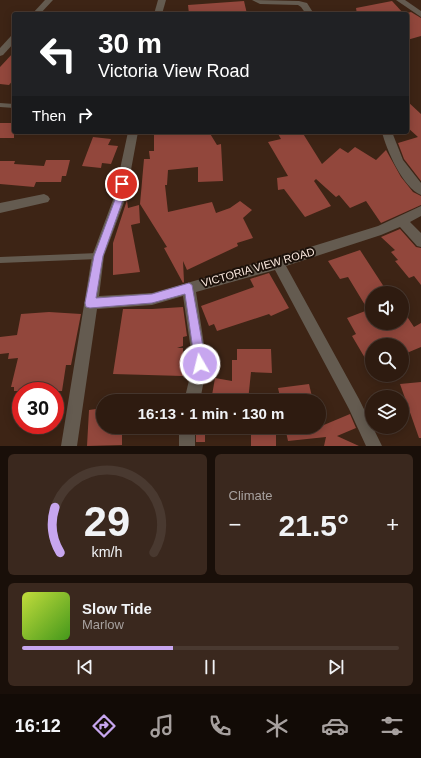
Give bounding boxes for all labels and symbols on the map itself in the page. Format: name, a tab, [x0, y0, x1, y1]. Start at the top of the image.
pin	[105, 167, 139, 201]
street label: VICTORIA VIEW ROAD	[200, 245, 316, 289]
position arrow	[179, 343, 221, 385]
speed limit sign: 30	[12, 382, 64, 434]

